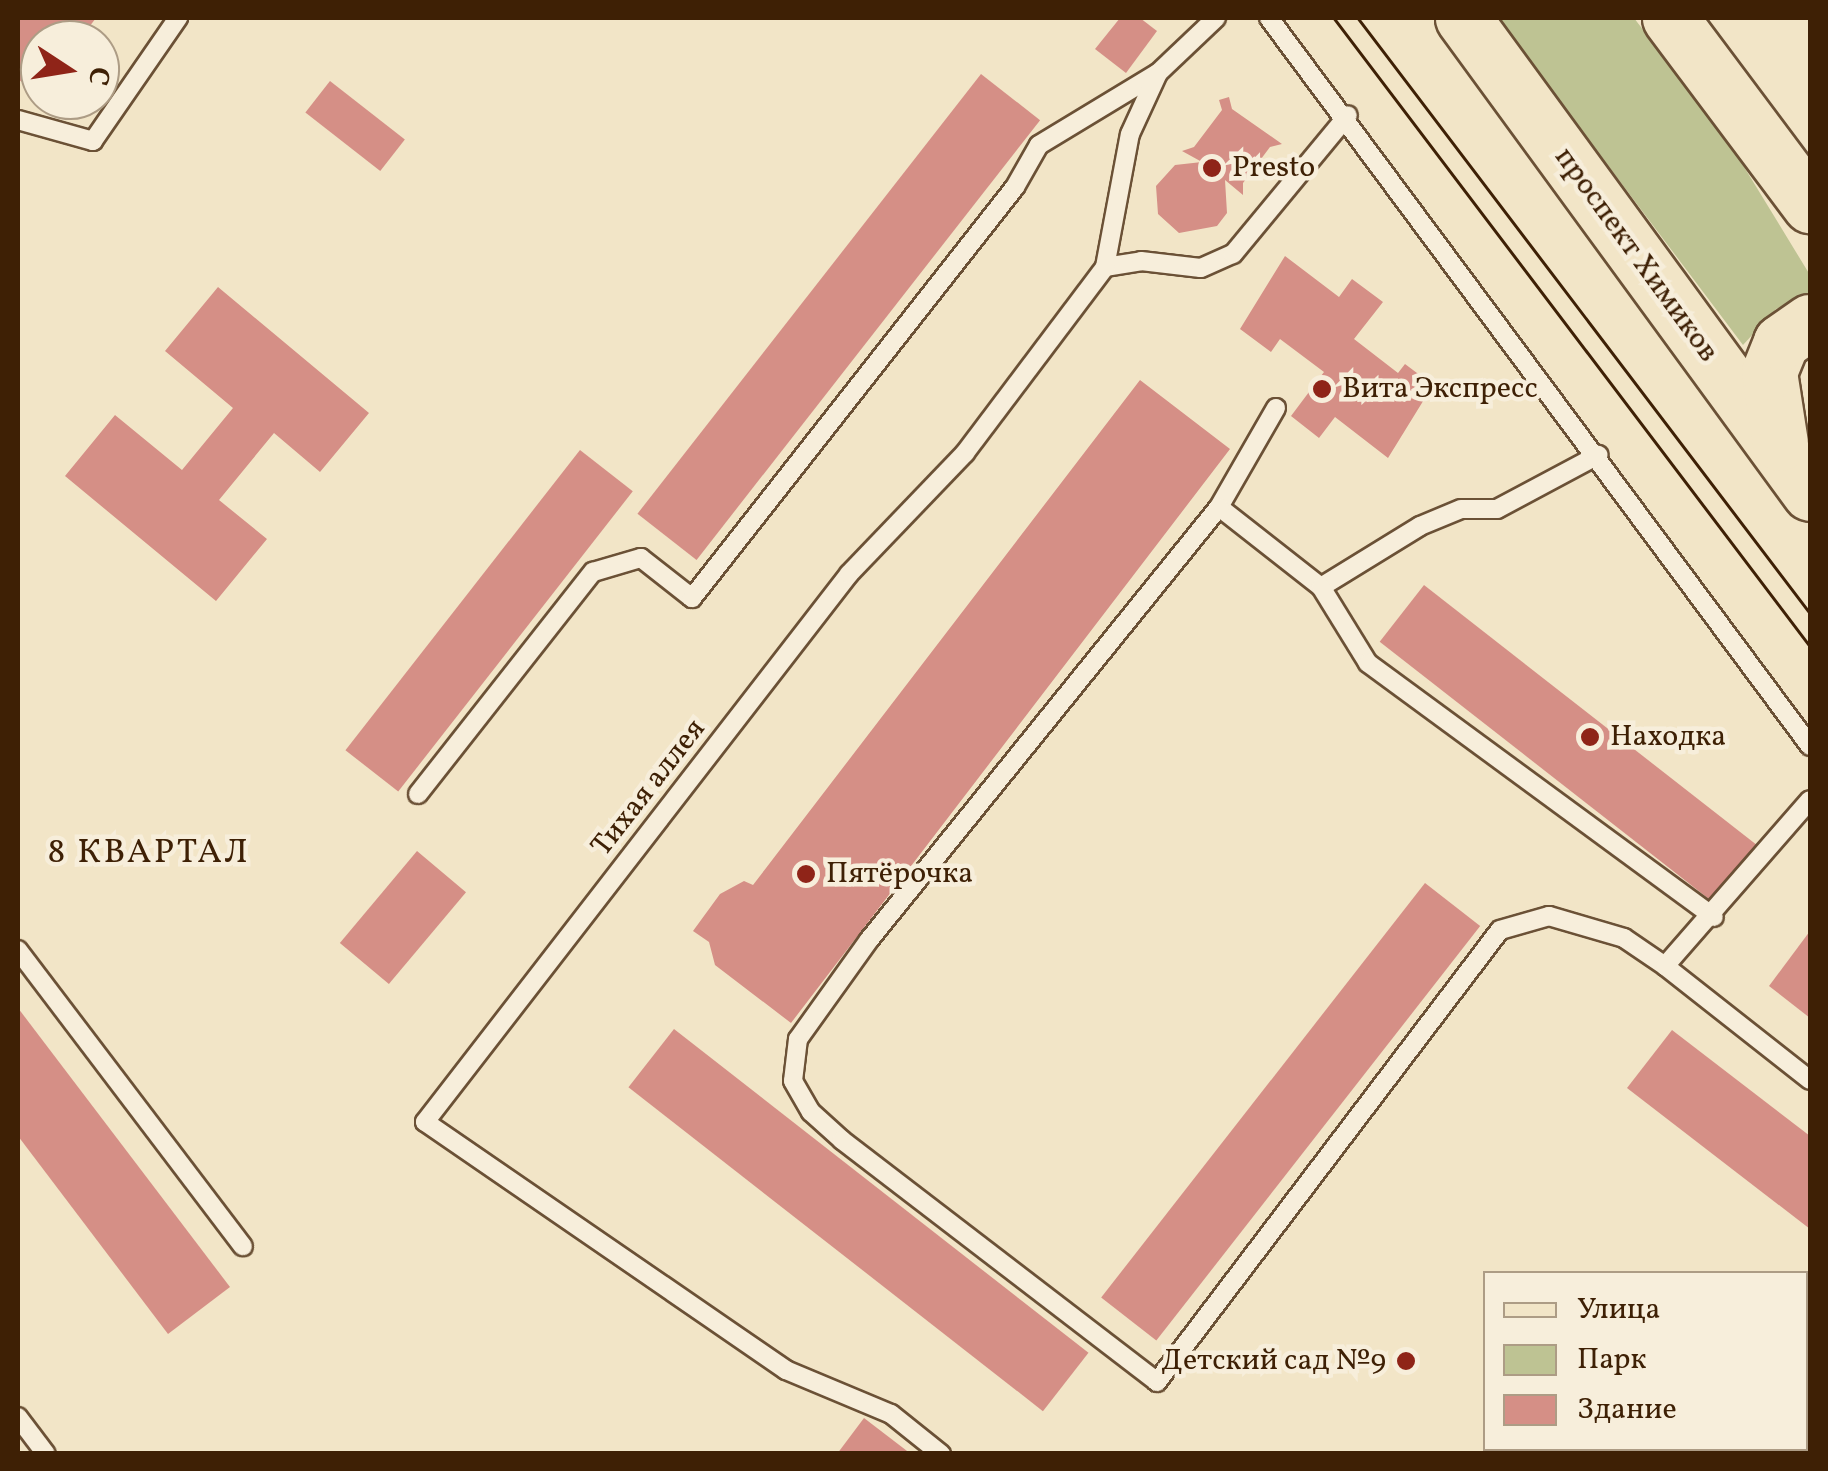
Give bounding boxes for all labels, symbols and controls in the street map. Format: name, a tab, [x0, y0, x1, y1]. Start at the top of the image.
north arrow	[20, 20, 120, 120]
text: С	[77, 63, 119, 89]
street label: проспект Химиков	[1546, 141, 1726, 369]
place label: Presto	[1232, 150, 1315, 186]
marker: Presto	[1201, 157, 1223, 179]
place label: Вита Экспресс	[1342, 371, 1538, 407]
marker: Вита Экспресс	[1311, 378, 1333, 400]
street label: Тихая аллея	[584, 712, 714, 864]
place label: Находка	[1610, 719, 1726, 755]
marker: Находка	[1579, 726, 1601, 748]
district label: 8 КВАРТАЛ	[47, 832, 251, 874]
place label: Пятёрочка	[826, 856, 973, 892]
marker: Пятёрочка	[795, 863, 817, 885]
legend	[1483, 1271, 1808, 1451]
text: Улица	[1577, 1289, 1660, 1331]
text: Парк	[1577, 1339, 1646, 1381]
place label: Детский сад №9	[1161, 1343, 1386, 1379]
marker: Детский сад №9	[1395, 1350, 1417, 1372]
text: Здание	[1577, 1389, 1677, 1431]

